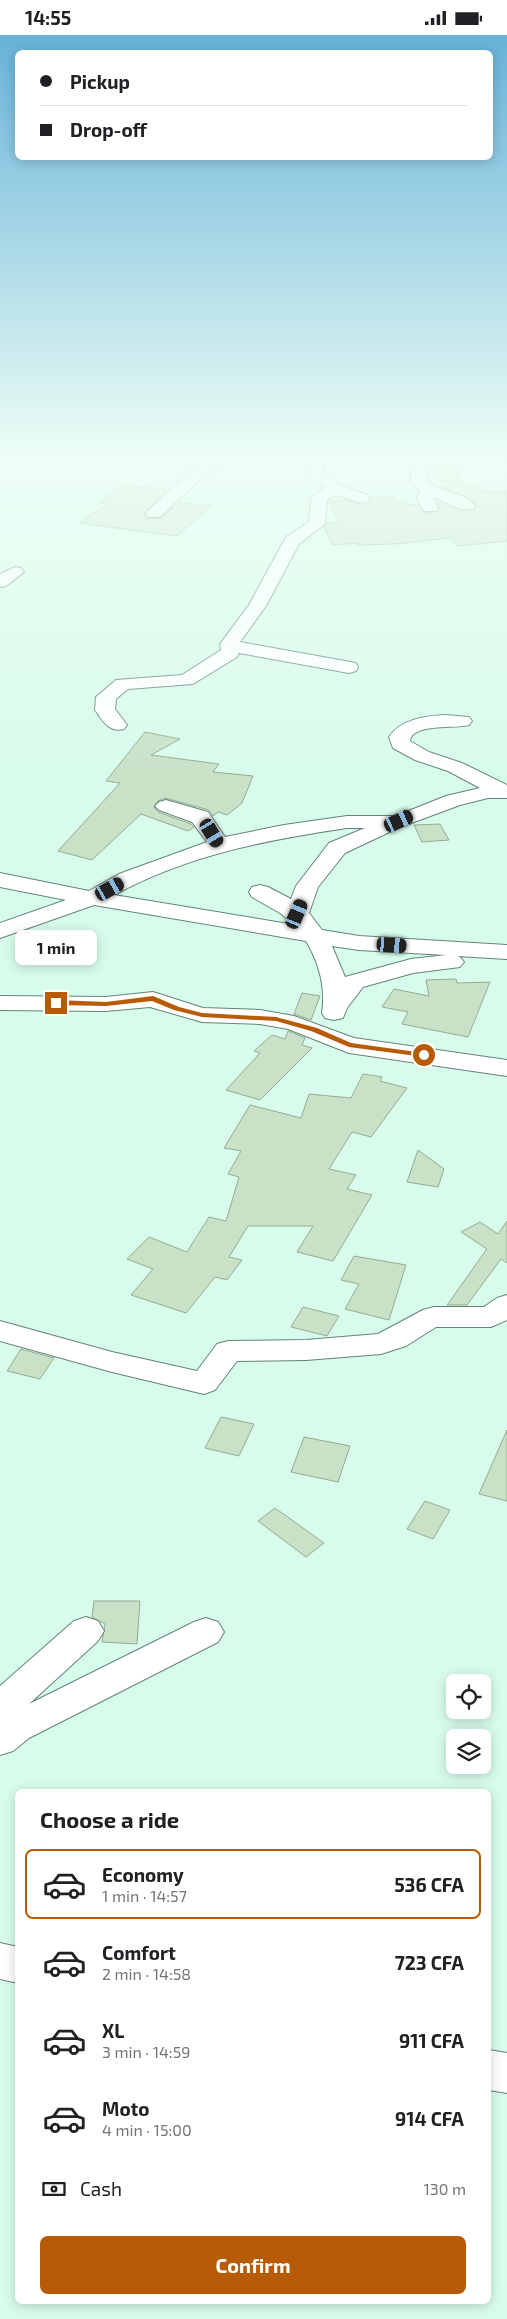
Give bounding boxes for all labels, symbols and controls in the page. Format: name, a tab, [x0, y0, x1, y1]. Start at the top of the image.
text: 14:55	[25, 6, 71, 29]
text: Pickup	[70, 70, 130, 93]
text: Drop-off	[70, 118, 147, 141]
car	[382, 808, 415, 834]
car	[197, 816, 226, 850]
car	[93, 875, 126, 903]
car	[284, 897, 309, 931]
callout: 1 min	[15, 931, 97, 965]
car	[376, 936, 407, 954]
text: 1 min	[37, 938, 75, 957]
route end	[45, 992, 67, 1014]
route start	[413, 1044, 435, 1066]
map controls	[446, 1674, 491, 1774]
button: locate	[446, 1674, 491, 1719]
button: layers	[446, 1729, 491, 1774]
text: Choose a ride	[40, 1806, 179, 1832]
icon: car	[42, 1862, 87, 1907]
text: Economy	[102, 1863, 184, 1886]
text: 536 CFA	[394, 1873, 464, 1896]
text: 1 min · 14:57	[102, 1886, 187, 1905]
icon: car	[42, 1940, 87, 1985]
text: Comfort	[102, 1941, 176, 1964]
text: 723 CFA	[395, 1951, 464, 1974]
text: 2 min · 14:58	[102, 1964, 191, 1983]
icon: car	[42, 2018, 87, 2063]
text: XL	[102, 2019, 124, 2042]
text: 911 CFA	[399, 2029, 464, 2052]
text: 3 min · 14:59	[102, 2042, 190, 2061]
icon: car	[42, 2096, 87, 2141]
text: Moto	[102, 2097, 150, 2120]
text: 914 CFA	[395, 2107, 464, 2130]
text: 4 min · 15:00	[102, 2120, 192, 2139]
icon: cash	[40, 2175, 68, 2203]
text: Cash	[80, 2177, 122, 2200]
text: 130 m	[424, 2179, 466, 2198]
button: Confirm	[40, 2236, 466, 2294]

